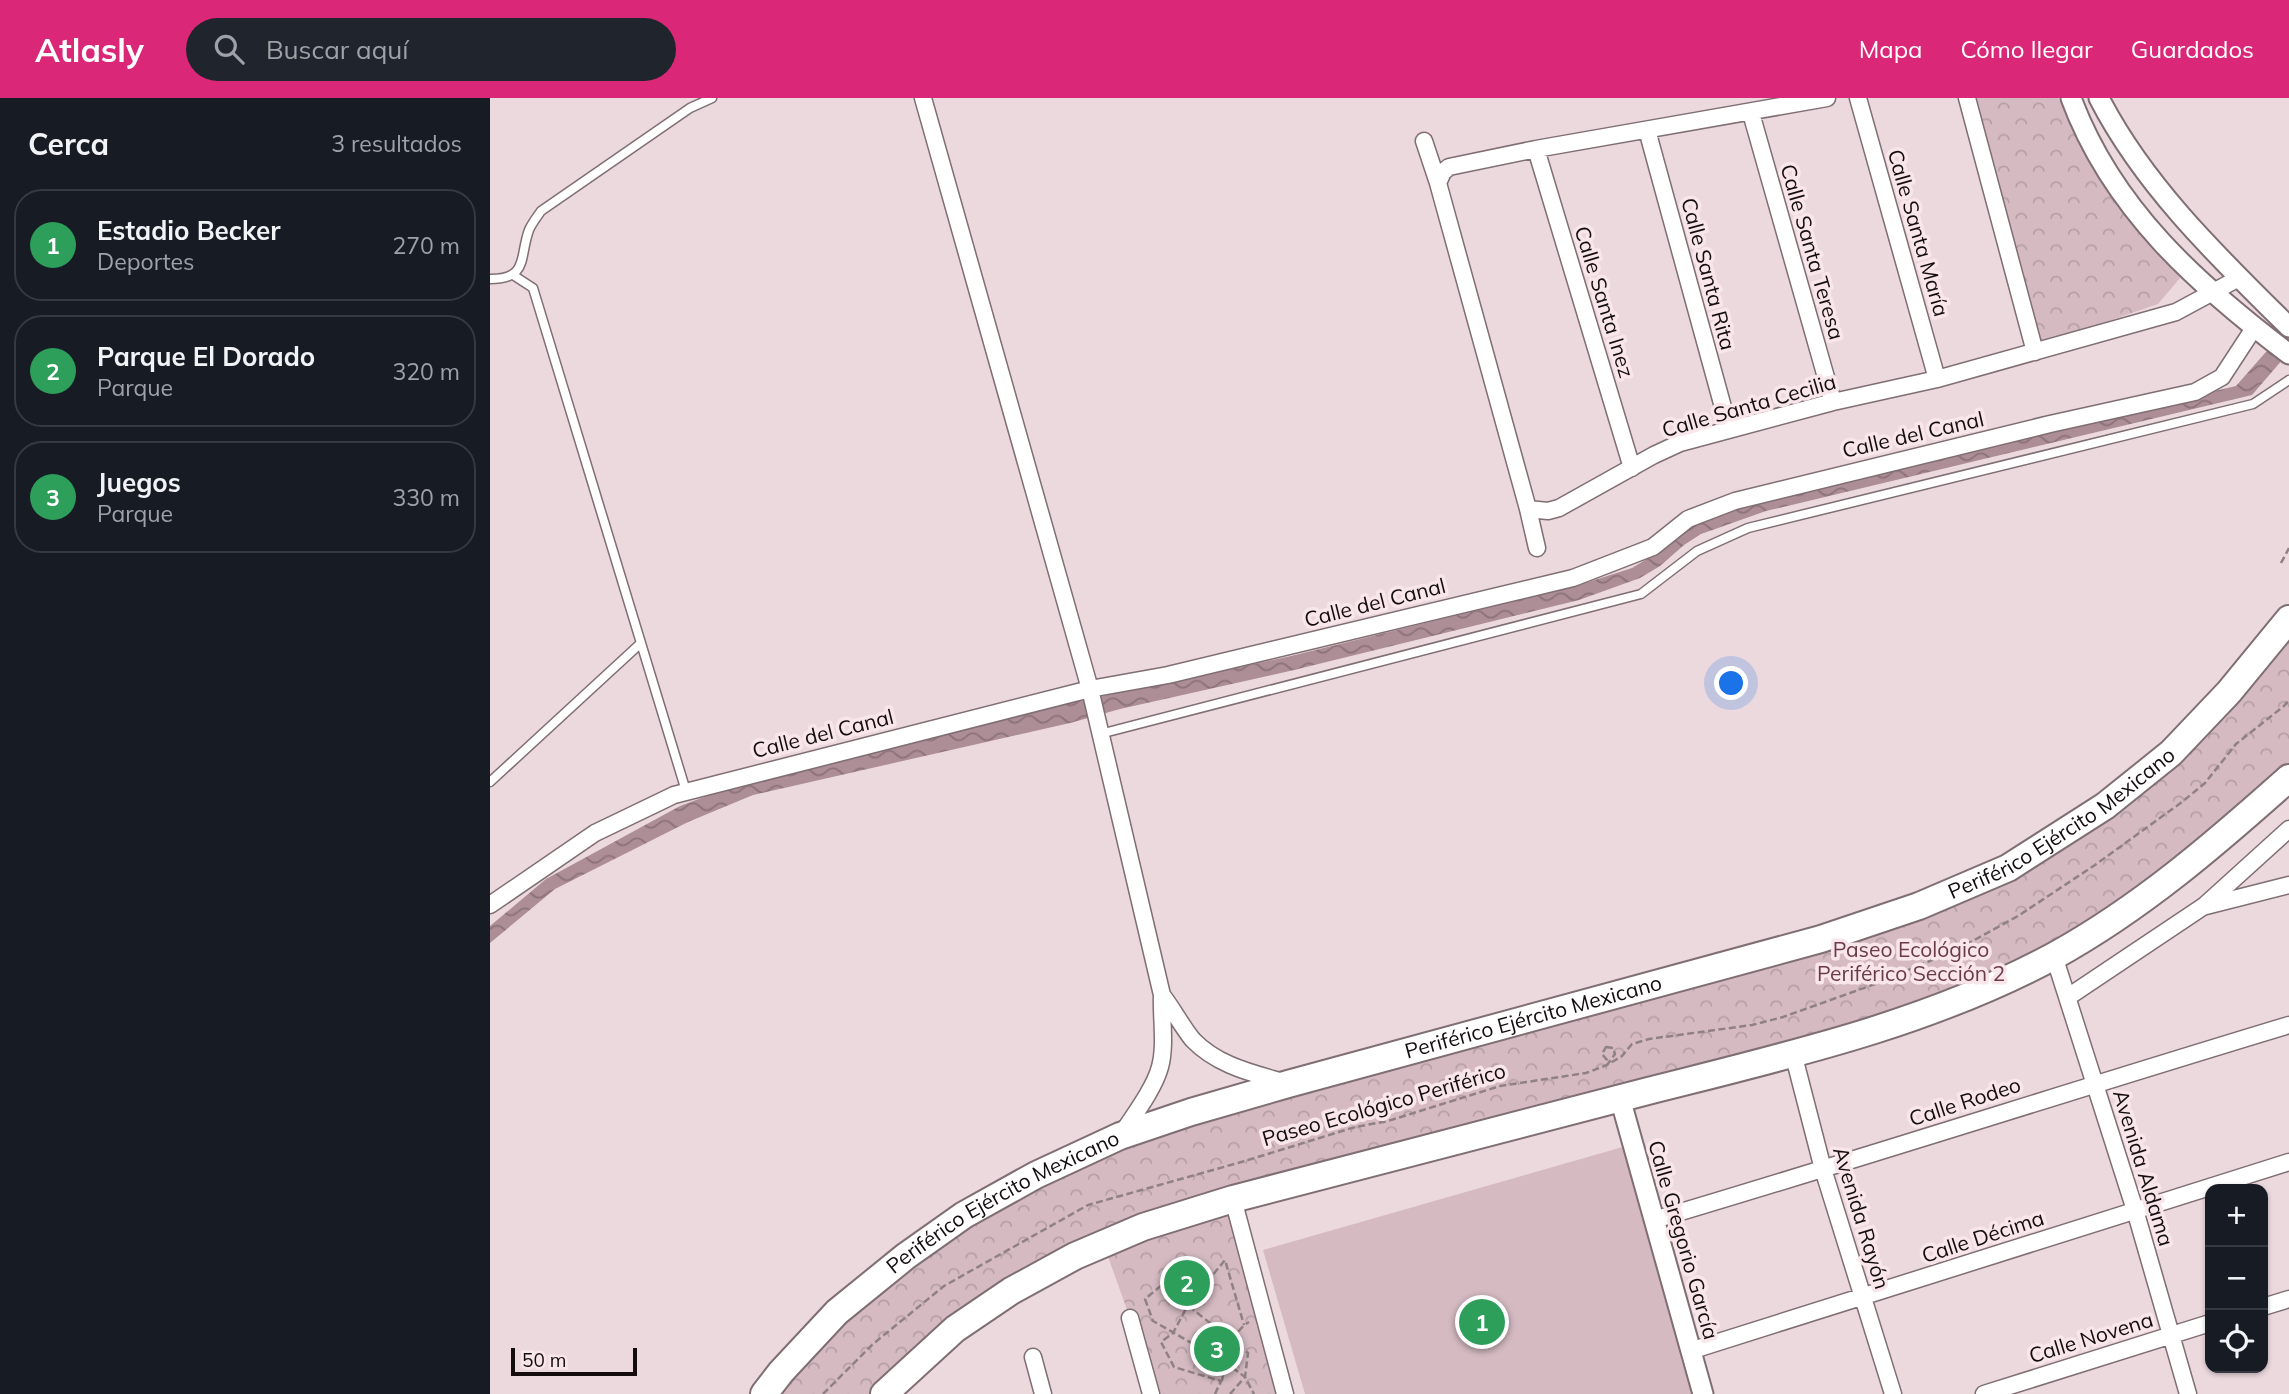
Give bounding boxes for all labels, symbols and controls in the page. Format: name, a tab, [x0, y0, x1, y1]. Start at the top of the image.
search box	[186, 18, 676, 81]
text: Atlasly	[35, 29, 144, 70]
icon: search	[210, 30, 248, 68]
text: Buscar aquí	[266, 33, 408, 66]
text: Mapa	[1859, 34, 1922, 64]
text: Cómo llegar	[1960, 34, 2093, 64]
text: Guardados	[2131, 34, 2254, 64]
text: Cerca	[28, 125, 109, 163]
text: 3 resultados	[331, 129, 462, 158]
street label: Calle Santa María	[1883, 146, 1955, 319]
street label: Calle Santa Teresa	[1775, 161, 1850, 342]
street label: Calle Santa Rita	[1676, 195, 1742, 353]
text: Estadio Becker	[97, 214, 280, 247]
street label: Calle Santa Inez	[1570, 223, 1640, 381]
text: 1	[46, 231, 60, 260]
text: 270 m	[392, 231, 460, 260]
text: Deportes	[97, 247, 194, 276]
text: Parque El Dorado	[97, 340, 315, 373]
text: 2	[46, 357, 60, 386]
text: 320 m	[392, 357, 460, 386]
street label: Calle Santa Cecilia	[1659, 368, 1839, 442]
text: Parque	[97, 373, 173, 402]
street label: Calle del Canal	[1839, 405, 1986, 463]
text: Juegos	[97, 466, 181, 499]
text: 3	[46, 483, 60, 512]
text: 330 m	[392, 483, 460, 512]
text: Parque	[97, 499, 173, 528]
street label: Calle del Canal	[1301, 572, 1448, 632]
your location	[1714, 666, 1748, 700]
street label: Calle del Canal	[749, 703, 896, 763]
street label: Periférico Ejército Mexicano	[1944, 741, 2180, 904]
park label: Paseo Ecológico Periférico Sección 2	[1817, 936, 2005, 986]
street label: Periférico Ejército Mexicano	[1402, 969, 1664, 1064]
street label: Paseo Ecológico Periférico	[1259, 1057, 1508, 1151]
street label: Calle Rodeo	[1906, 1071, 2024, 1131]
street label: Avenida Aldama	[2108, 1086, 2180, 1249]
street label: Periférico Ejército Mexicano	[881, 1124, 1123, 1279]
street label: Calle Gregorio García	[1643, 1137, 1725, 1342]
street label: Avenida Rayón	[1828, 1143, 1896, 1292]
map controls	[2205, 1184, 2268, 1373]
button: +	[2205, 1184, 2268, 1247]
street label: Calle Décima	[1918, 1204, 2047, 1268]
button: −	[2205, 1247, 2268, 1310]
pin: 2	[1164, 1257, 1210, 1309]
pin: 1	[1459, 1296, 1505, 1348]
street label: Calle Novena	[2026, 1306, 2156, 1368]
button: locate	[2205, 1310, 2268, 1373]
pin: 3	[1194, 1323, 1240, 1375]
scale bar	[511, 1345, 637, 1377]
text: 50 m	[522, 1348, 566, 1372]

